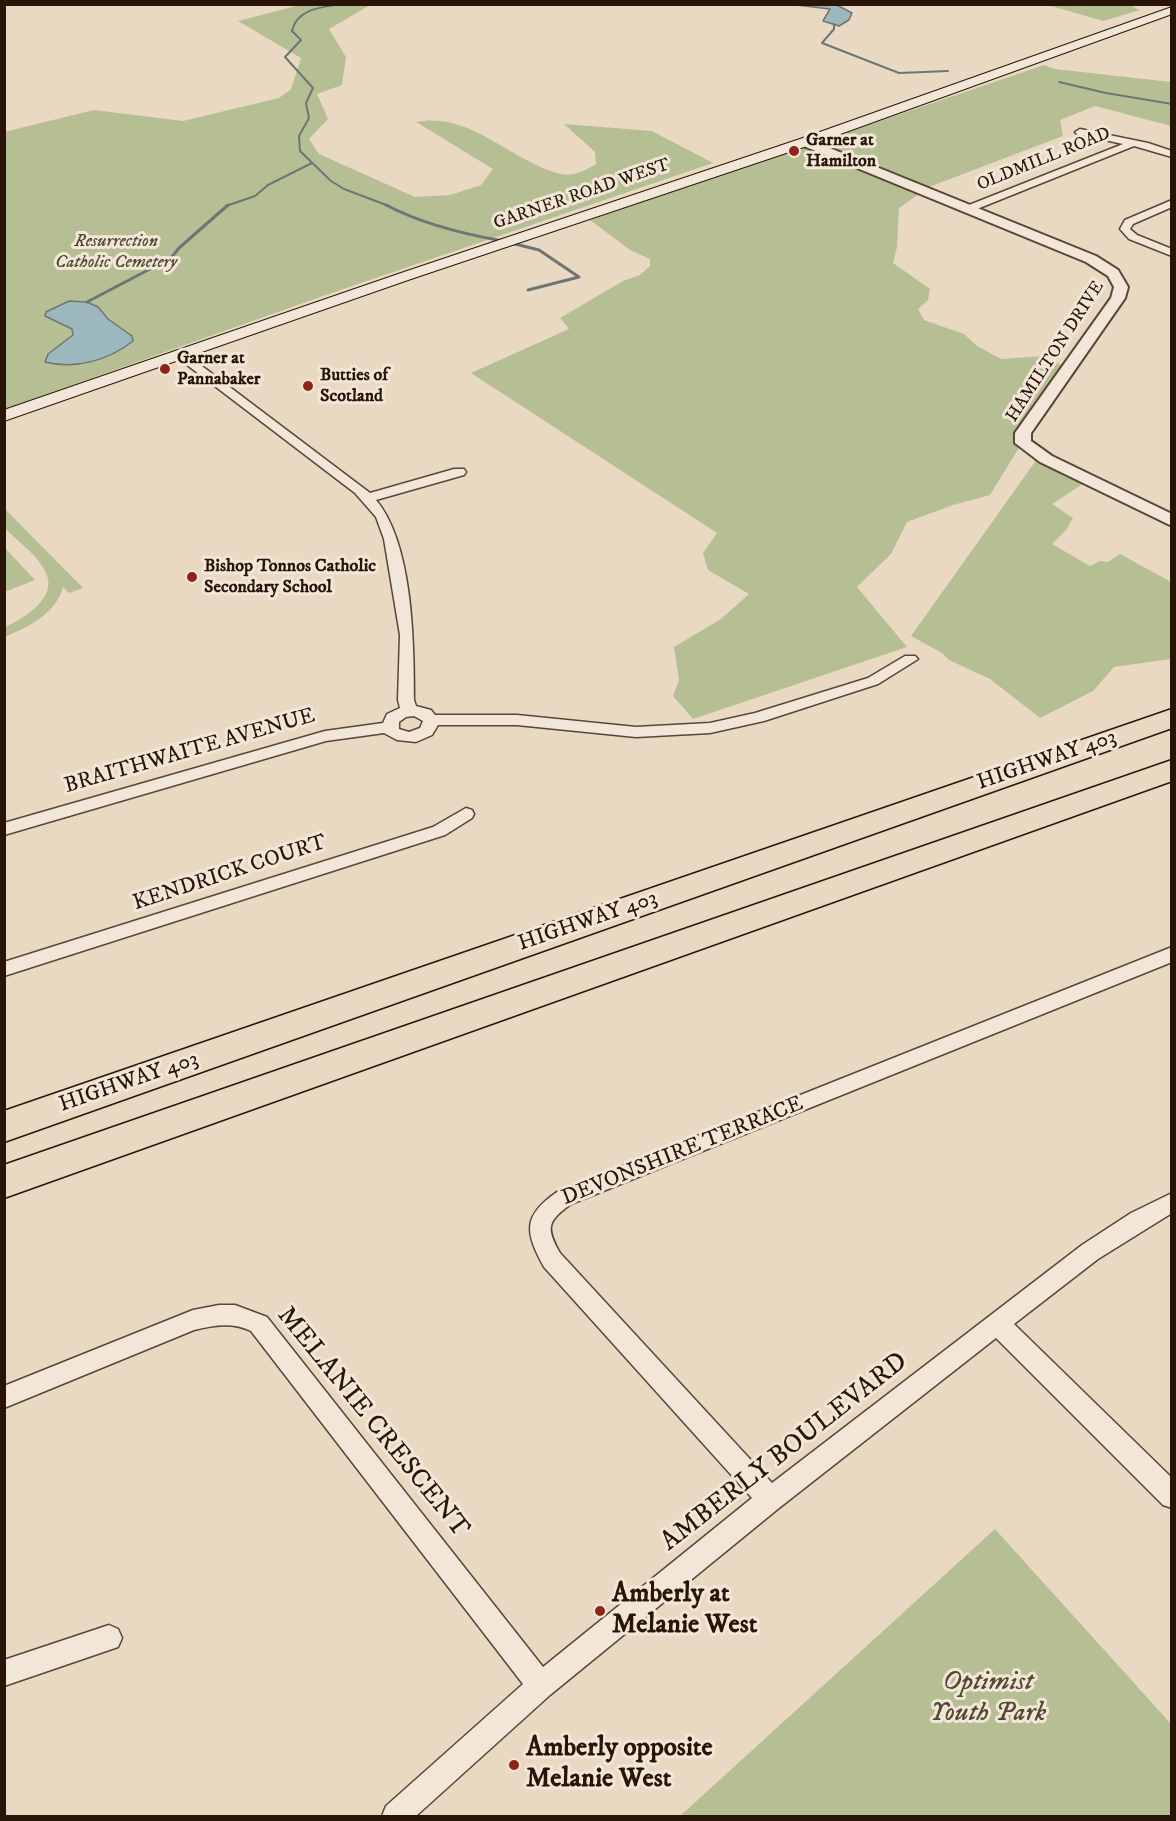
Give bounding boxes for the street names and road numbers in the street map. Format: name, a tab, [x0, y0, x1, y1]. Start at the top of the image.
street label: OLDMILL ROAD	[974, 123, 1114, 197]
street label: GARNER ROAD WEST	[491, 155, 673, 235]
street label: HAMILTON DRIVE	[1002, 277, 1110, 427]
street label: BRAITHWAITE AVENUE	[62, 704, 318, 800]
street label: HIGHWAY 403	[974, 725, 1120, 797]
street label: KENDRICK COURT	[130, 830, 330, 918]
street label: HIGHWAY 403	[515, 886, 661, 958]
street label: HIGHWAY 403	[56, 1047, 202, 1119]
street label: DEVONSHIRE TERRACE	[558, 1091, 808, 1213]
street label: MELANIE CRESCENT	[269, 1301, 475, 1545]
street label: AMBERLY BOULEVARD	[655, 1347, 915, 1559]

